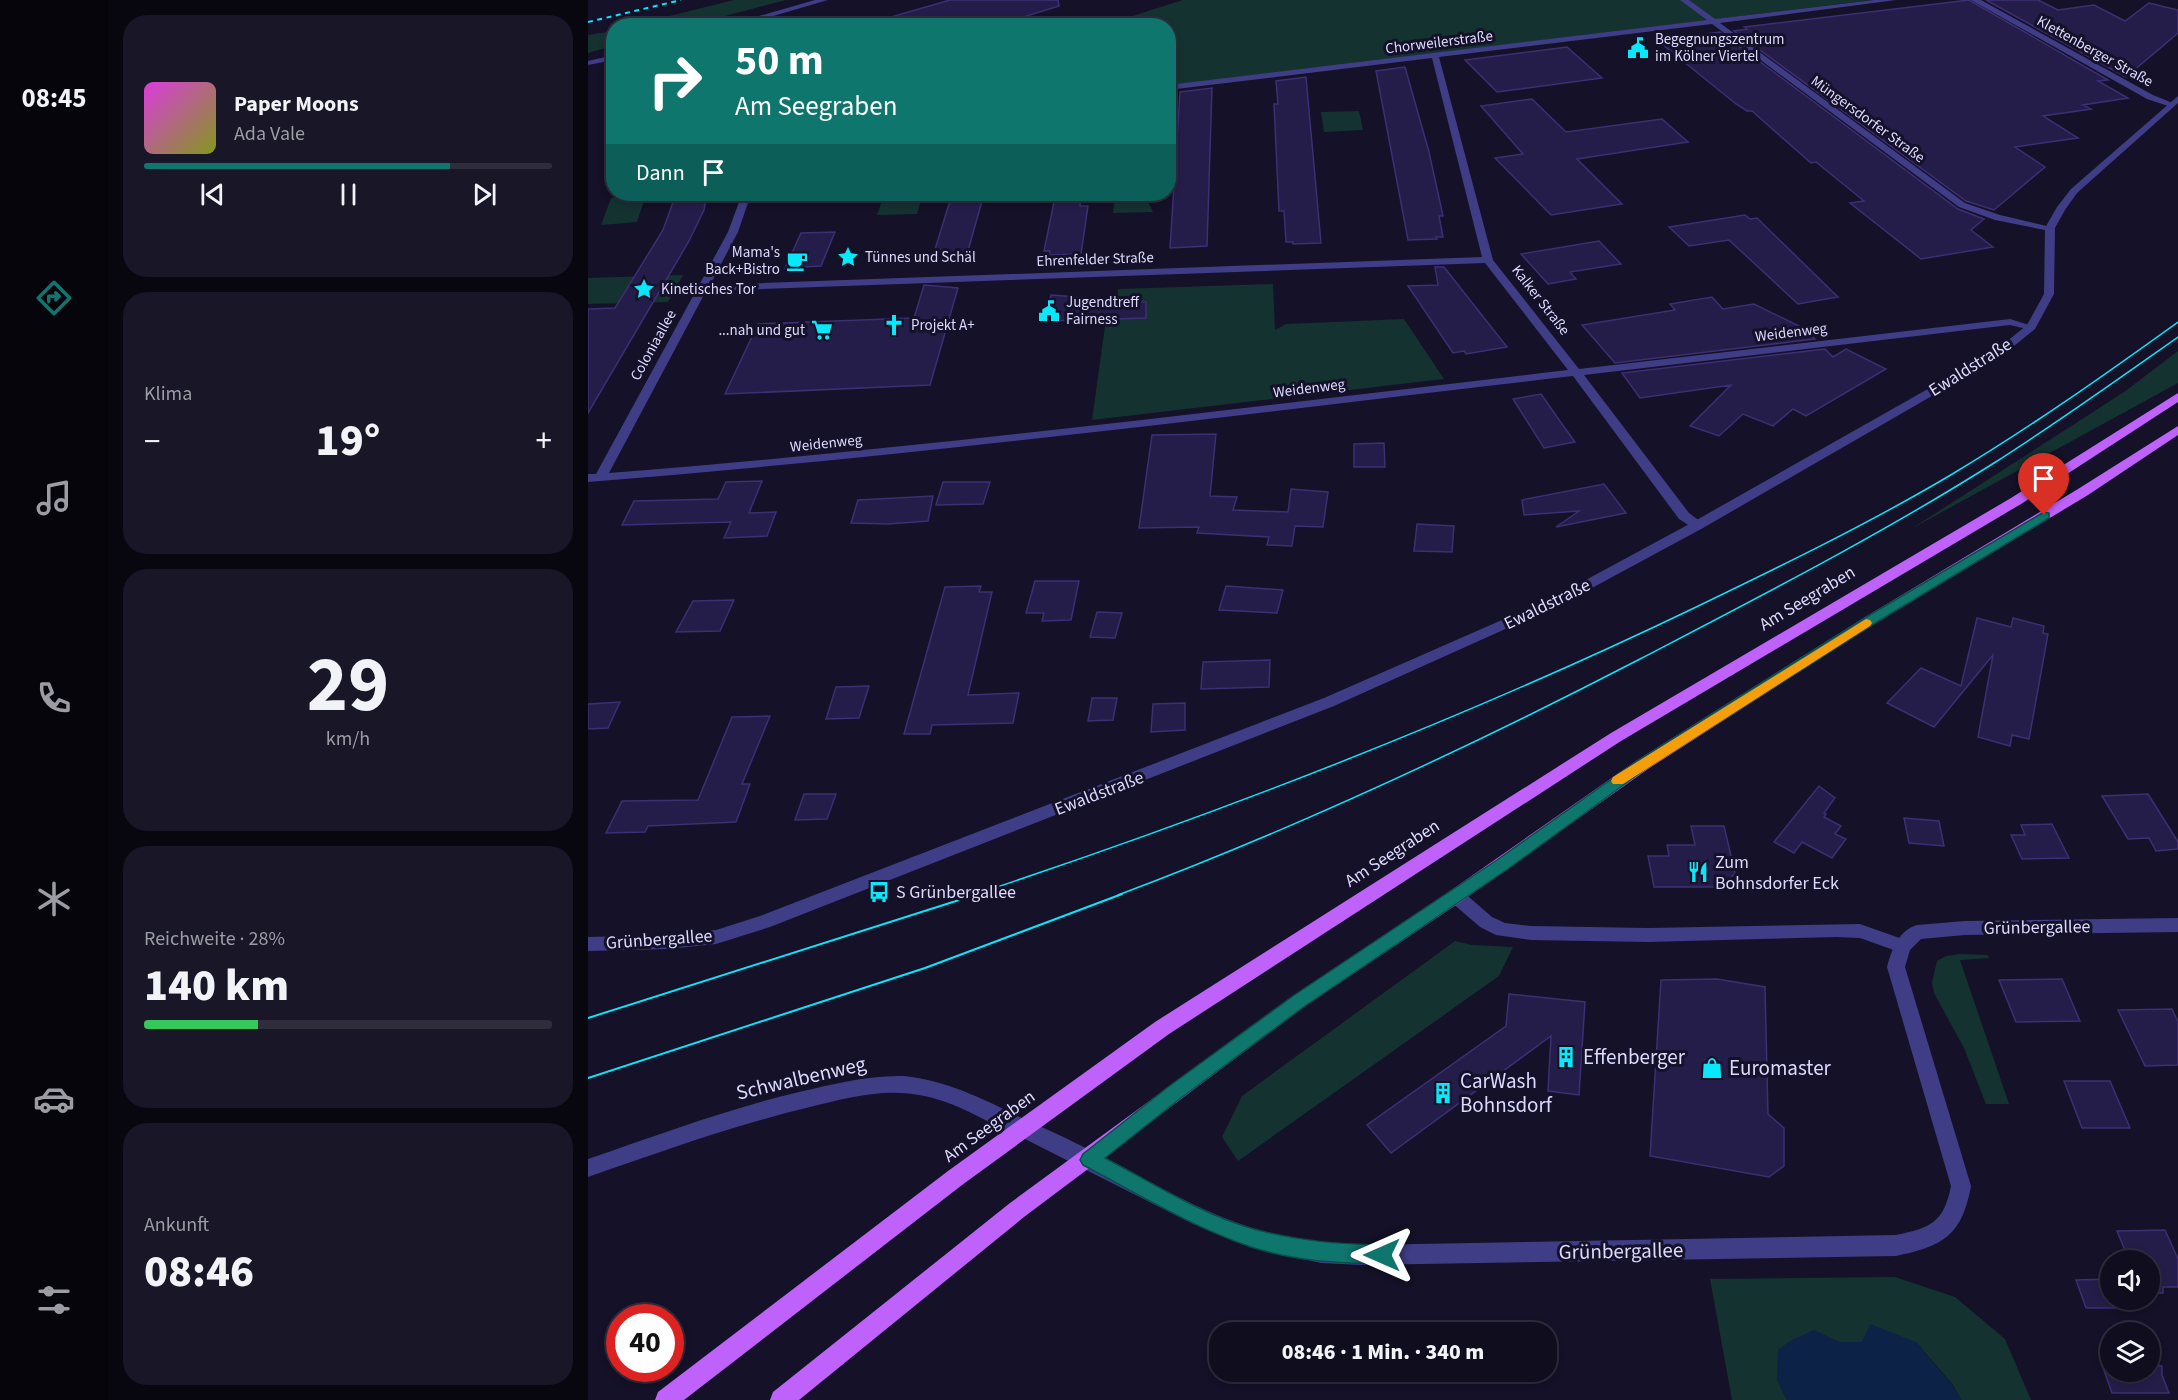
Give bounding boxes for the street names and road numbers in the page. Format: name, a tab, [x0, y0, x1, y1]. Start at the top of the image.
street label: Klettenberger Straße	[2033, 11, 2157, 92]
street label: Chorweilerstraße	[1384, 25, 1494, 60]
street label: Müngersdorfer Straße	[1806, 71, 1929, 168]
street label: Ehrenfelder Straße	[1036, 247, 1154, 272]
street label: Kalker Straße	[1506, 261, 1575, 340]
street label: Coloniaallee	[625, 306, 682, 385]
street label: Weidenweg	[1754, 318, 1829, 347]
street label: Ewaldstraße	[1924, 332, 2017, 403]
street label: Weidenweg	[1272, 374, 1347, 403]
street label: Weidenweg	[789, 429, 864, 458]
street label: Am Seegraben	[1754, 560, 1860, 637]
street label: Ewaldstraße	[1500, 573, 1595, 636]
street label: Ewaldstraße	[1051, 765, 1147, 822]
street label: Am Seegraben	[1340, 813, 1444, 893]
street label: Grünbergallee	[1983, 914, 2091, 941]
street label: Grünbergallee	[605, 923, 713, 956]
street label: Schwalbenweg	[733, 1048, 869, 1108]
street label: Am Seegraben	[938, 1084, 1040, 1168]
street label: Grünbergallee	[1558, 1235, 1684, 1267]

